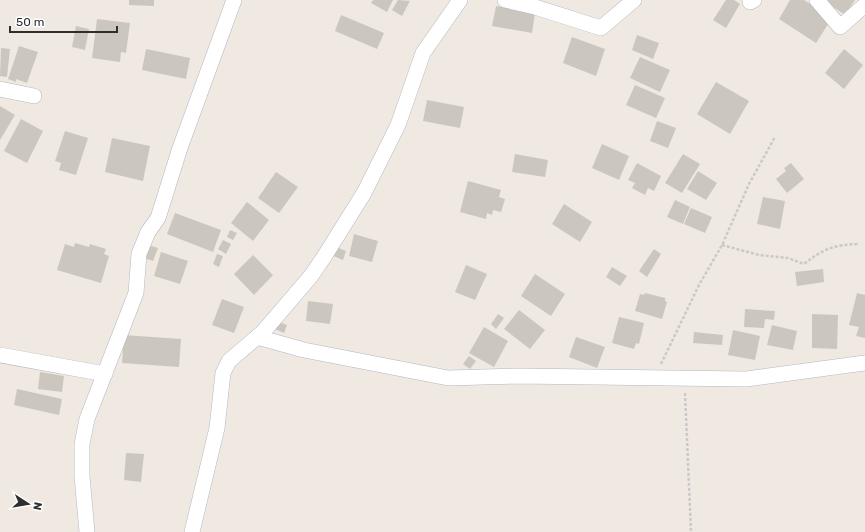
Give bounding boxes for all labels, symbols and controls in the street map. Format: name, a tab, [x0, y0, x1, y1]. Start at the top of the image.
scale bar	[10, 8, 117, 34]
text: 50 m	[16, 15, 44, 29]
north arrow	[8, 484, 48, 524]
text: N	[30, 501, 44, 511]

